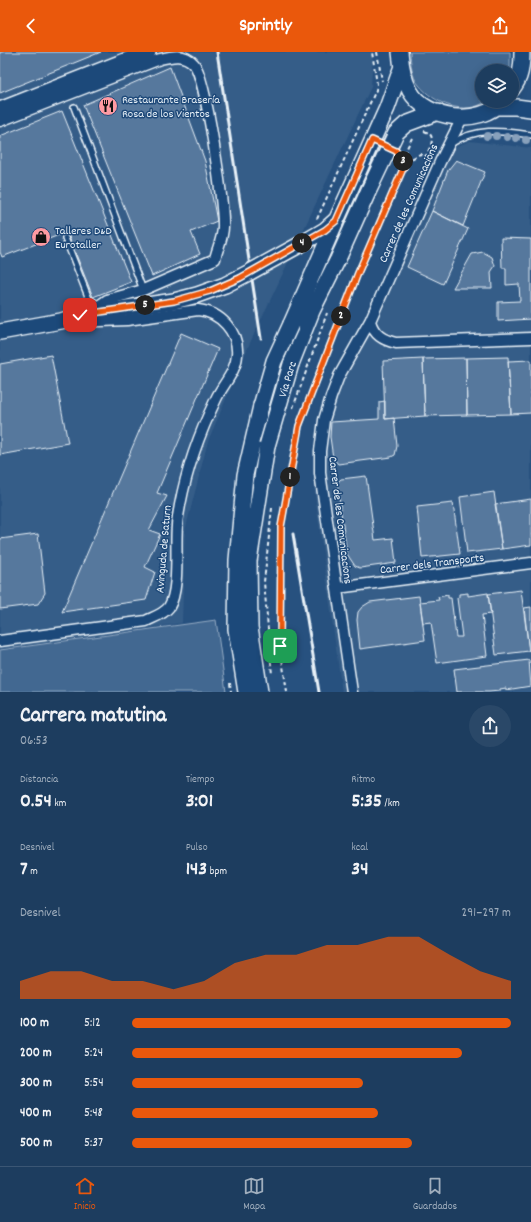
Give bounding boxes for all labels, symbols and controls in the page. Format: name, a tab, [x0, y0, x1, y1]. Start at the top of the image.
text: Sprintly	[239, 14, 292, 39]
icon: back	[20, 15, 42, 37]
icon: share	[489, 15, 511, 37]
map controls	[475, 64, 519, 108]
button: layers	[475, 64, 519, 108]
place label: Restaurante Brasería Rosa de los Vientos	[122, 92, 220, 123]
restaurant icon: Restaurante Brasería Rosa de los Vientos	[97, 95, 119, 117]
street label: Carrer de les Comunicacions	[375, 142, 443, 266]
pin: 3	[393, 151, 413, 171]
text: 3	[401, 153, 405, 169]
place label: Talleres D&D Eurotaller	[55, 223, 112, 254]
shop icon: Talleres D&D Eurotaller	[30, 226, 52, 248]
pin: 4	[292, 233, 312, 253]
text: 4	[300, 235, 304, 251]
pin: 5	[135, 295, 155, 315]
text: 5	[142, 297, 148, 313]
pin	[63, 298, 97, 332]
icon: check	[69, 304, 91, 326]
pin: 2	[331, 306, 351, 326]
text: 2	[339, 308, 343, 324]
street label: Via Parc	[275, 359, 302, 399]
street label: Carrer de les Comunicacions	[323, 455, 356, 585]
pin: 1	[280, 467, 300, 487]
text: 1	[289, 469, 291, 485]
street label: Avinguda de Saturn	[152, 504, 177, 594]
street label: Carrer dels Transports	[379, 550, 485, 579]
pin	[263, 629, 297, 663]
icon: arrive	[269, 635, 291, 657]
text: Carrera matutina	[20, 701, 166, 732]
button: share	[469, 705, 511, 747]
text: 06:53	[20, 732, 47, 751]
text: Distancia	[20, 772, 58, 788]
text: Tiempo	[186, 772, 214, 788]
text: Ritmo	[351, 772, 375, 788]
text: 0.54	[20, 788, 52, 816]
text: 3:01	[186, 788, 213, 816]
text: 5:35	[351, 788, 382, 816]
text: km	[52, 796, 66, 812]
text: /km	[382, 796, 400, 812]
text: Desnivel	[20, 840, 54, 856]
text: Pulso	[186, 840, 208, 856]
text: kcal	[351, 840, 368, 856]
text: 7	[20, 856, 28, 884]
text: 143	[186, 856, 207, 884]
text: 34	[351, 856, 369, 884]
text: m	[28, 864, 38, 880]
text: bpm	[207, 864, 227, 880]
text: Desnivel	[20, 904, 61, 923]
text: 291–297 m	[462, 904, 511, 923]
text: 100 m	[20, 1014, 49, 1033]
text: 5:12	[84, 1014, 101, 1033]
text: 200 m	[20, 1044, 52, 1063]
text: 5:24	[84, 1044, 103, 1063]
text: 300 m	[20, 1074, 52, 1093]
text: 5:54	[84, 1074, 104, 1093]
text: 400 m	[20, 1104, 51, 1123]
text: 5:48	[84, 1104, 103, 1123]
text: 500 m	[20, 1134, 52, 1153]
text: 5:37	[84, 1134, 103, 1153]
tab: Inicio	[74, 1175, 96, 1215]
tab: Mapa	[243, 1175, 265, 1215]
tab: Guardados	[413, 1175, 457, 1215]

